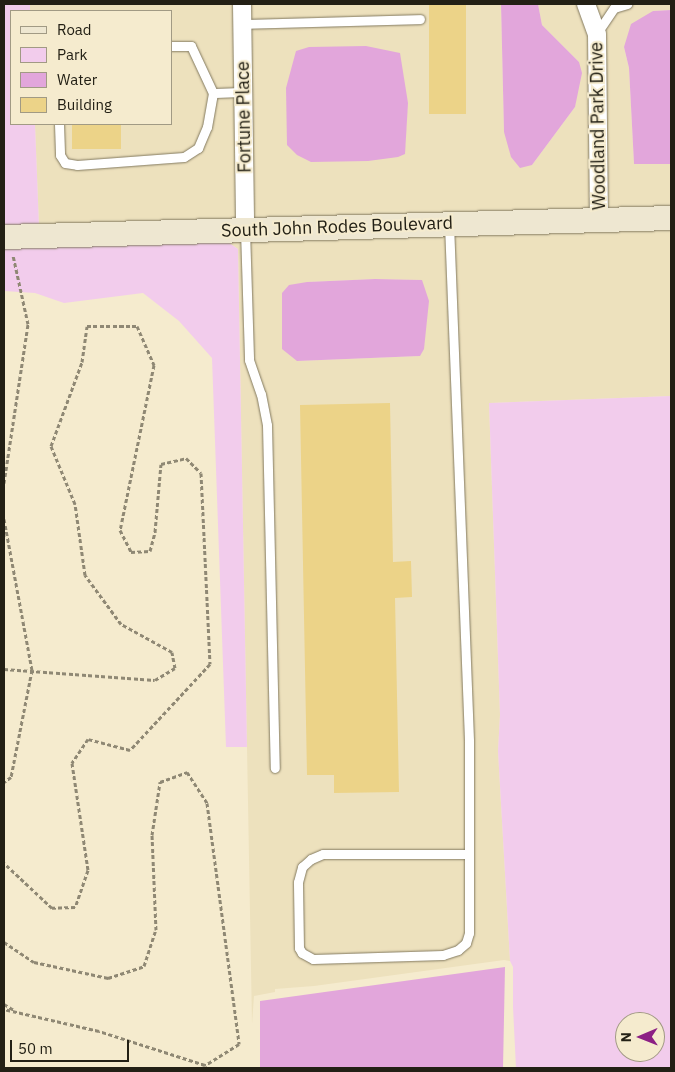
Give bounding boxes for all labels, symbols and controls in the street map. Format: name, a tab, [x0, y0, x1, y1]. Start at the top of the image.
legend	[10, 10, 172, 125]
text: Road	[57, 20, 92, 39]
street label: Woodland Park Drive	[586, 42, 610, 210]
text: Park	[57, 45, 87, 64]
street label: Fortune Place	[232, 61, 256, 173]
text: Water	[57, 70, 97, 89]
text: Building	[57, 95, 112, 114]
street label: South John Rodes Boulevard	[221, 212, 453, 242]
north arrow	[615, 1012, 665, 1062]
scale bar	[12, 1030, 131, 1062]
text: N	[617, 1032, 635, 1042]
text: 50 m	[18, 1039, 53, 1058]

